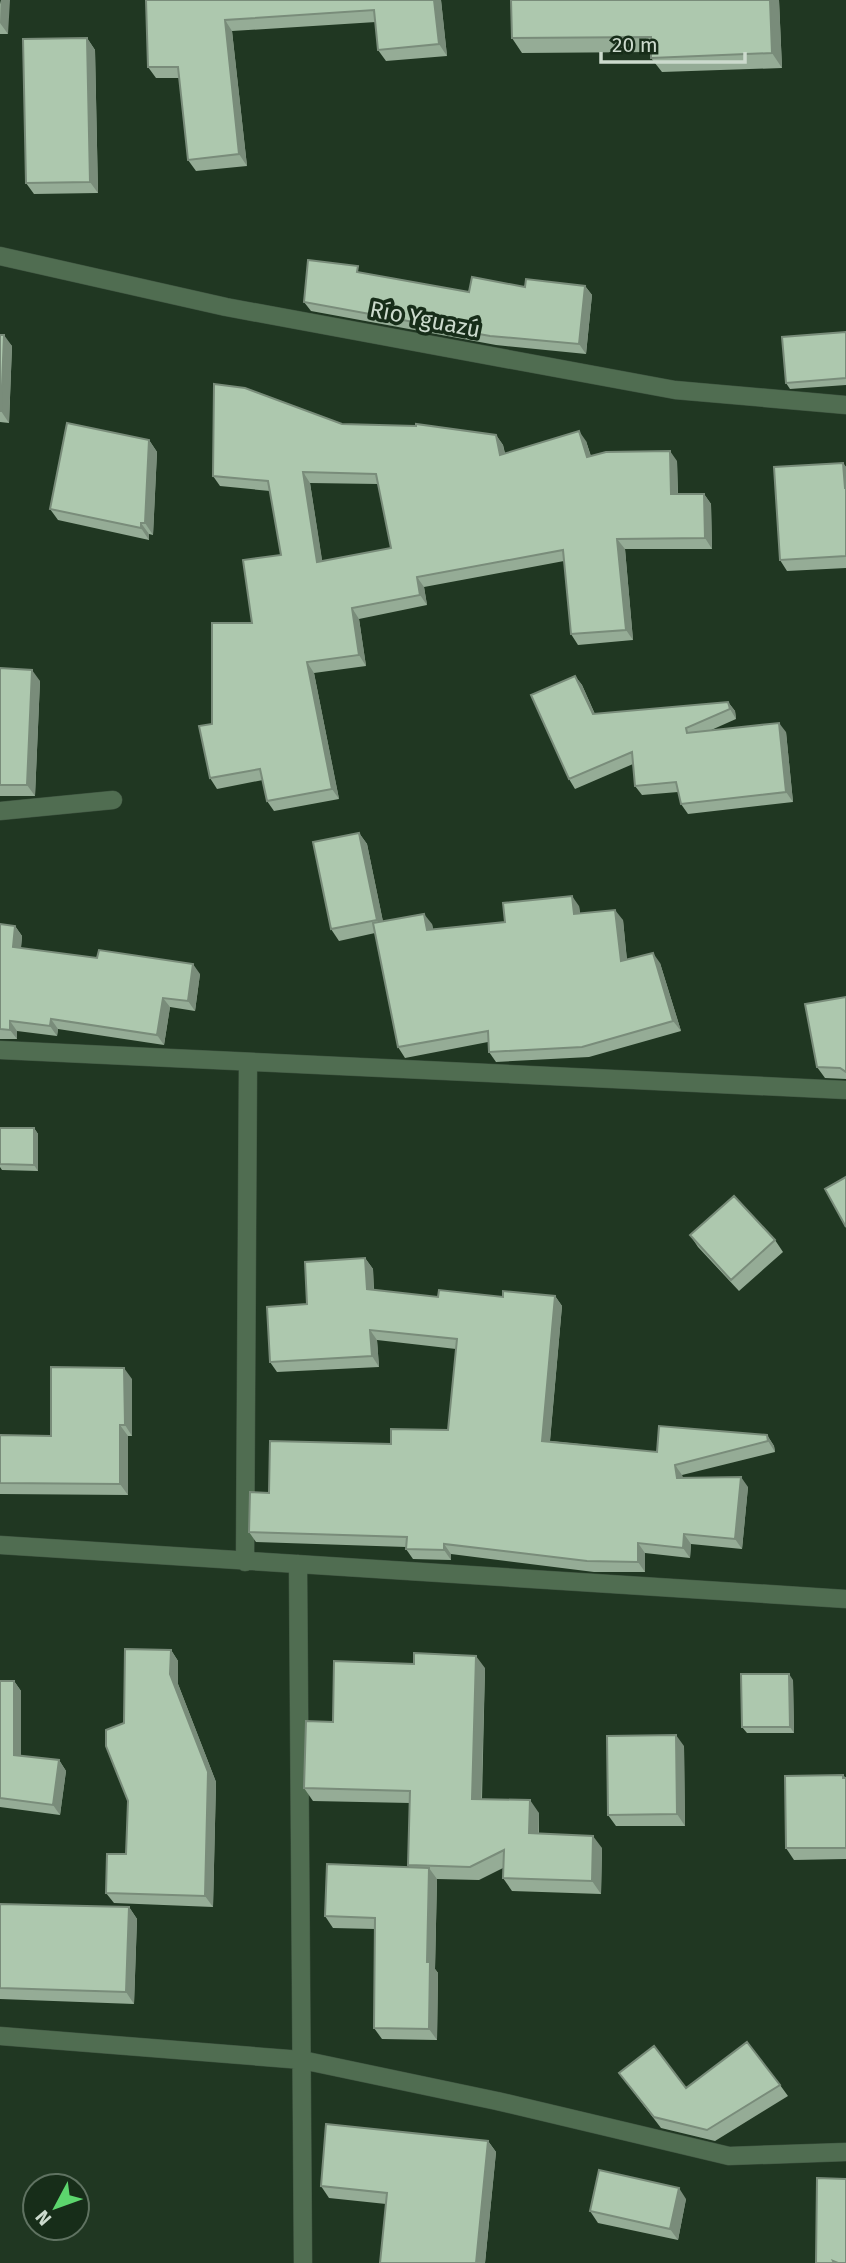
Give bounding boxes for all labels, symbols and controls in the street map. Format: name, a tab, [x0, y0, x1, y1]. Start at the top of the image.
scale bar	[601, 21, 744, 65]
text: 20 m	[612, 32, 658, 58]
street label: Río Yguazú	[367, 295, 483, 343]
north arrow	[21, 2172, 91, 2242]
text: N	[31, 2206, 56, 2230]

